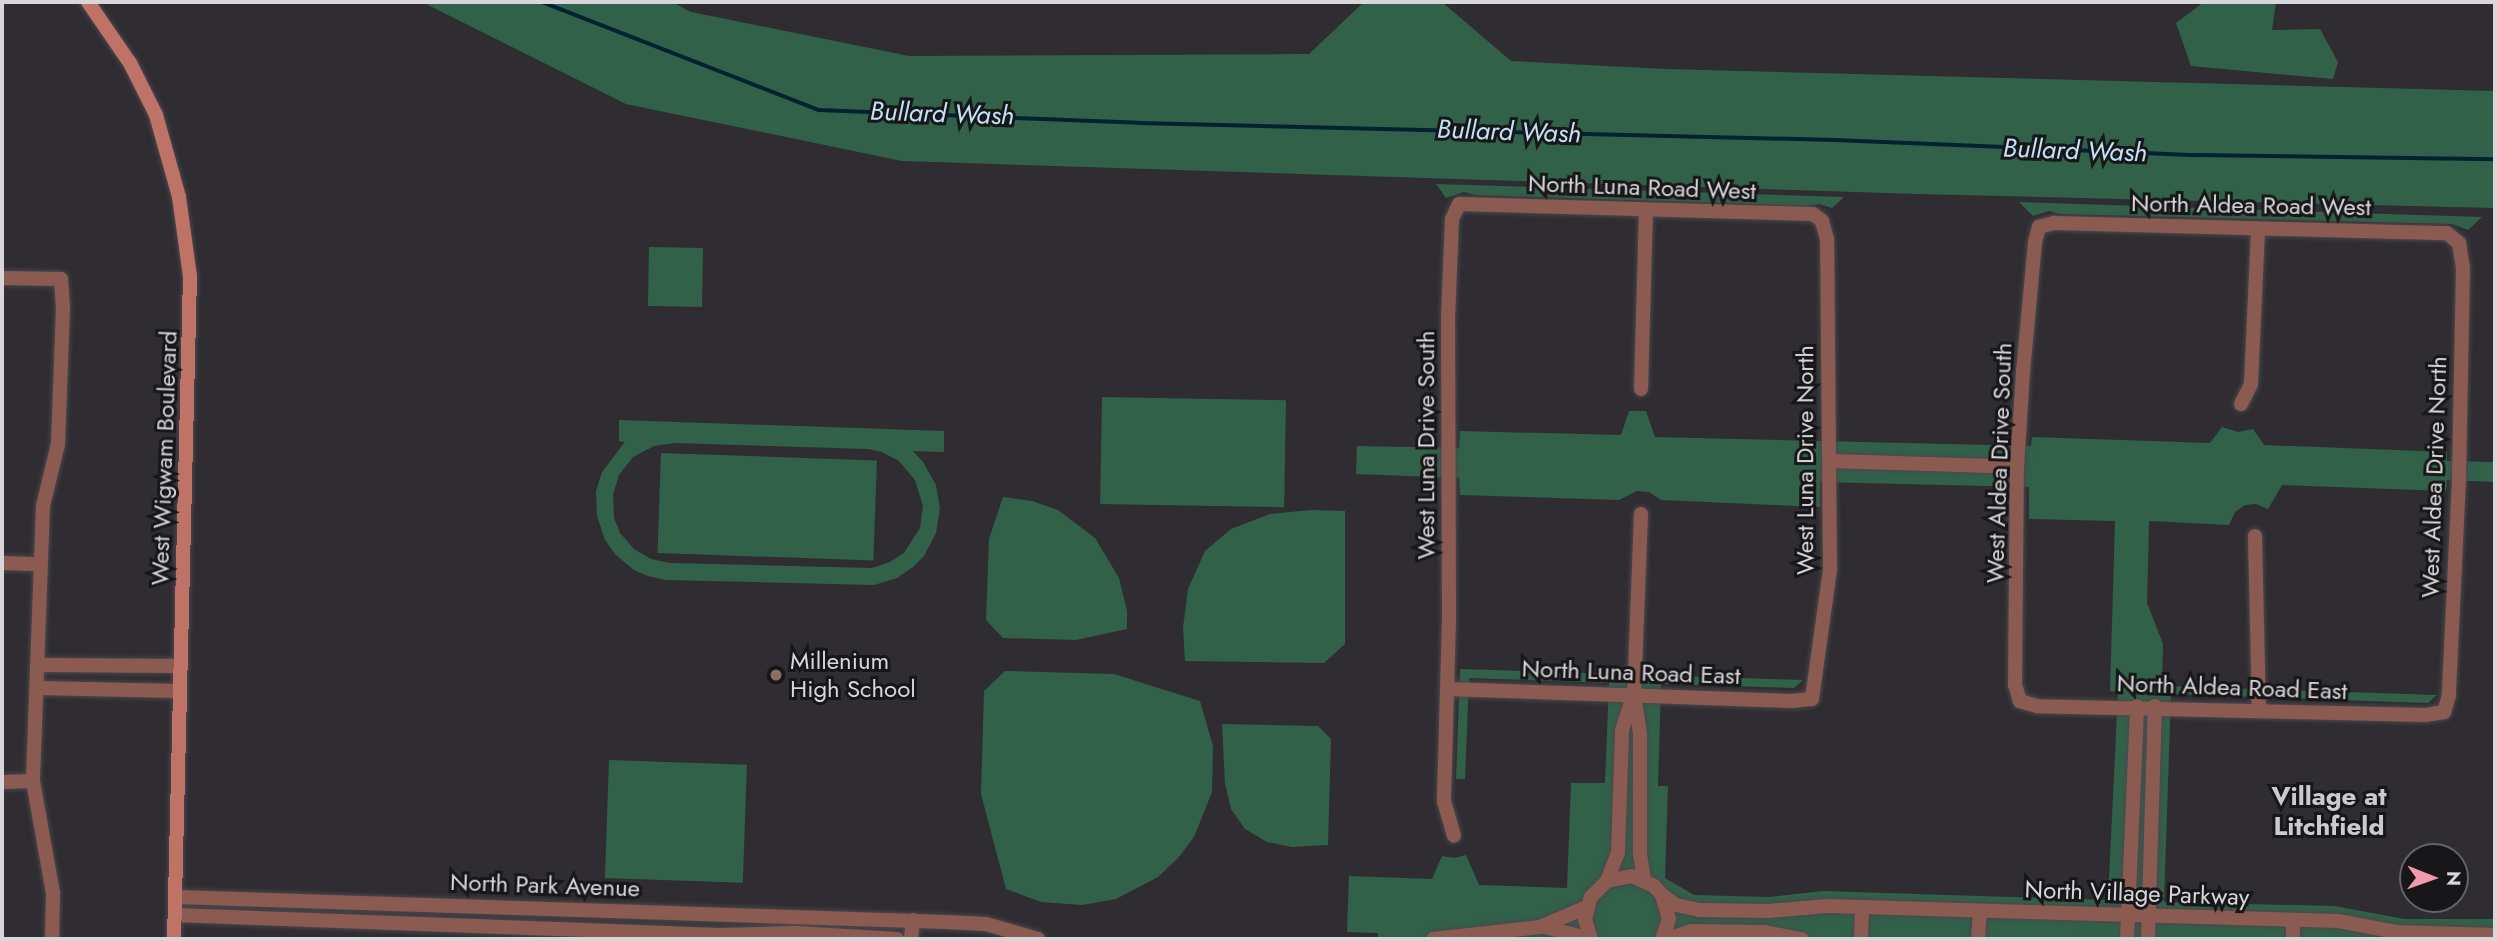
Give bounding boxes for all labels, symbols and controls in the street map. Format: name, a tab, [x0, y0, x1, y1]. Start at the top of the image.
water label: Bullard Wash	[869, 96, 1015, 132]
water label: Bullard Wash	[1436, 114, 1582, 150]
water label: Bullard Wash	[2002, 133, 2148, 169]
street label: North Luna Road West	[1527, 169, 1757, 205]
street label: North Aldea Road West	[2131, 189, 2371, 221]
street label: West Wigwam Boulevard	[145, 330, 183, 586]
street label: West Luna Drive South	[1412, 331, 1440, 559]
street label: West Aldea Drive South	[1980, 342, 2018, 584]
street label: West Luna Drive North	[1791, 345, 1819, 575]
street label: West Aldea Drive North	[2415, 356, 2453, 598]
place label: Millenium High School	[790, 647, 916, 703]
street label: North Luna Road East	[1521, 654, 1741, 690]
marker: Millenium High School	[768, 667, 784, 683]
street label: North Aldea Road East	[2116, 669, 2348, 705]
district label: Village at Litchfield	[2271, 781, 2387, 842]
north arrow	[2399, 843, 2469, 913]
street label: North Park Avenue	[449, 867, 641, 903]
text: N	[2440, 871, 2467, 886]
street label: North Village Parkway	[2024, 875, 2250, 911]

